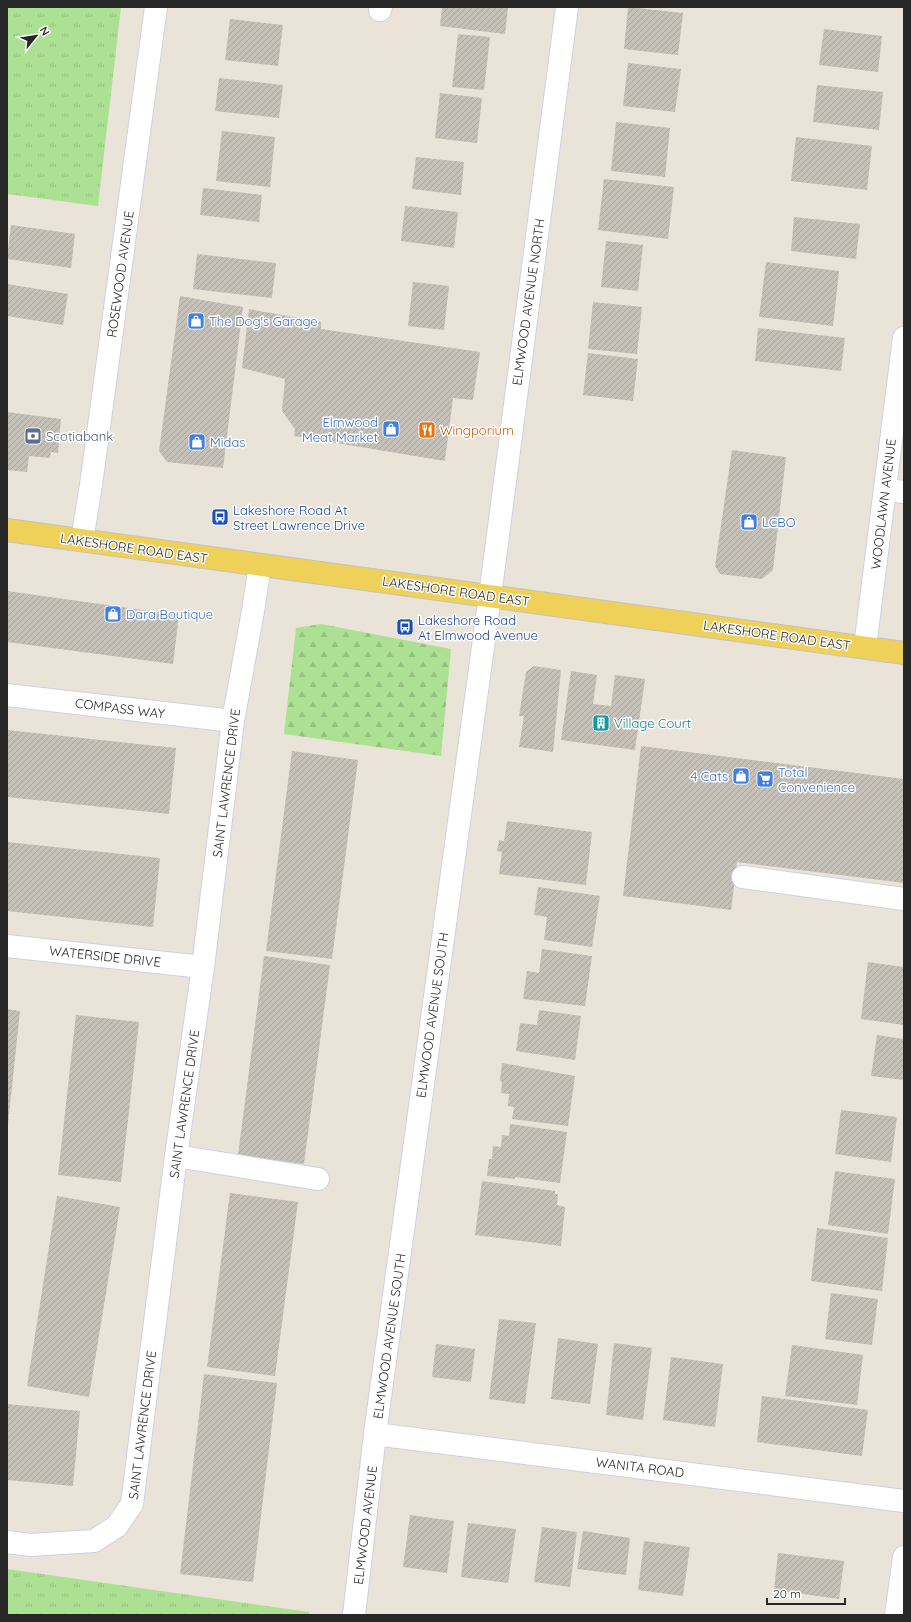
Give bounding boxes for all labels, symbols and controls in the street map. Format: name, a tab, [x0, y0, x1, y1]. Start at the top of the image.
north arrow	[16, 16, 56, 56]
text: N	[37, 24, 53, 38]
street label: ROSEWOOD AVENUE	[103, 210, 137, 338]
street label: ELMWOOD AVENUE NORTH	[508, 217, 548, 387]
shop icon: The Dog's Garage	[186, 311, 206, 331]
place label: The Dog's Garage	[209, 313, 318, 329]
place label: Elmwood Meat Market	[302, 414, 378, 445]
shop icon: Elmwood Meat Market	[381, 419, 401, 439]
restaurant icon: Wingporium	[417, 420, 437, 440]
place label: Wingporium	[440, 422, 514, 438]
bank icon: Scotiabank	[23, 426, 43, 446]
place label: Scotiabank	[46, 428, 113, 444]
shop icon: Midas	[187, 432, 207, 452]
place label: Midas	[210, 434, 245, 450]
street label: WOODLAWN AVENUE	[867, 438, 899, 570]
place label: Lakeshore Road At Street Lawrence Drive	[233, 502, 365, 533]
bus stop icon: Lakeshore Road At Street Lawrence Drive	[210, 507, 230, 527]
shop icon: LCBO	[739, 512, 759, 532]
place label: LCBO	[762, 514, 796, 530]
street label: LAKESHORE ROAD EAST	[59, 530, 209, 566]
street label: LAKESHORE ROAD EAST	[381, 573, 531, 609]
shop icon: Dara Boutique	[103, 604, 123, 624]
place label: Dara Boutique	[126, 606, 213, 622]
place label: Lakeshore Road At Elmwood Avenue	[418, 612, 538, 643]
bus stop icon: Lakeshore Road At Elmwood Avenue	[395, 617, 415, 637]
street label: LAKESHORE ROAD EAST	[702, 617, 852, 653]
street label: COMPASS WAY	[74, 695, 167, 722]
street label: SAINT LAWRENCE DRIVE	[209, 708, 243, 858]
building icon: Village Court	[591, 713, 611, 733]
place label: Village Court	[614, 715, 691, 731]
place label: Total Convenience	[778, 764, 855, 795]
shop icon: 4 Cats	[731, 766, 751, 786]
place label: 4 Cats	[690, 768, 728, 784]
supermarket icon: Total Convenience	[755, 769, 775, 789]
street label: ELMWOOD AVENUE SOUTH	[412, 931, 452, 1099]
street label: WATERSIDE DRIVE	[48, 942, 162, 970]
street label: SAINT LAWRENCE DRIVE	[166, 1029, 202, 1179]
street label: ELMWOOD AVENUE SOUTH	[369, 1252, 409, 1420]
street label: SAINT LAWRENCE DRIVE	[125, 1350, 159, 1500]
street label: WANITA ROAD	[595, 1454, 685, 1480]
street label: ELMWOOD AVENUE	[350, 1465, 380, 1585]
scale bar	[767, 1580, 845, 1606]
text: 20 m	[773, 1586, 801, 1601]

